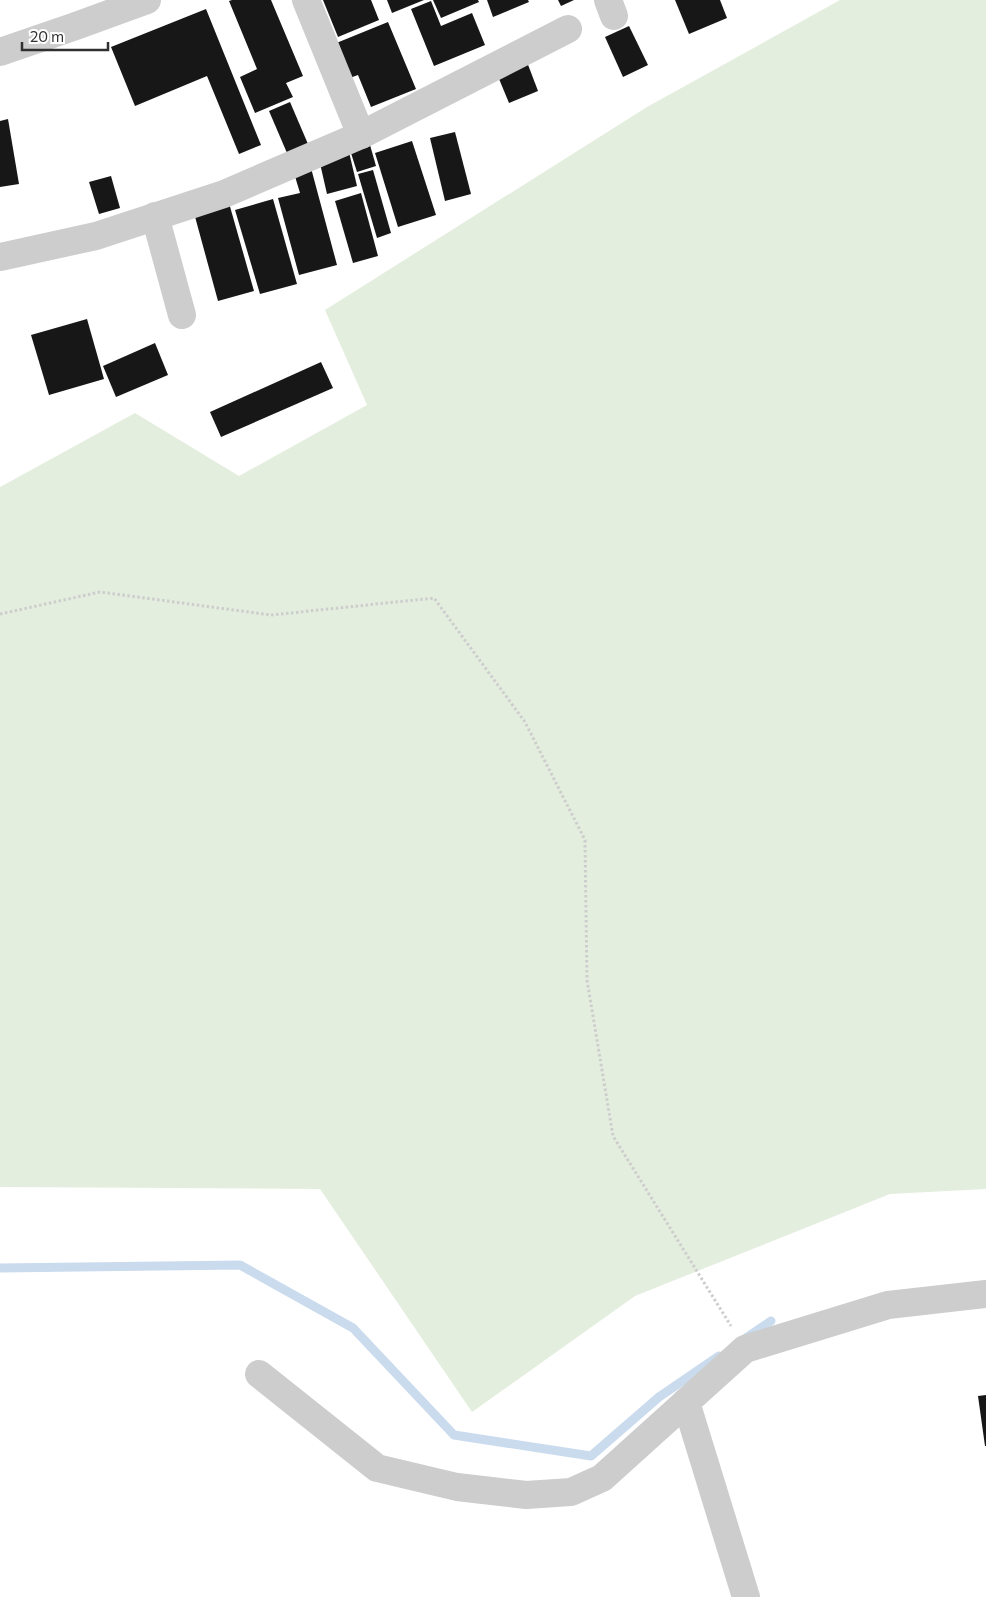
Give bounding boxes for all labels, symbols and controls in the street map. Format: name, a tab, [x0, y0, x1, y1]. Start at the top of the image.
scale bar	[22, 20, 109, 52]
text: 20 m	[30, 27, 64, 45]

